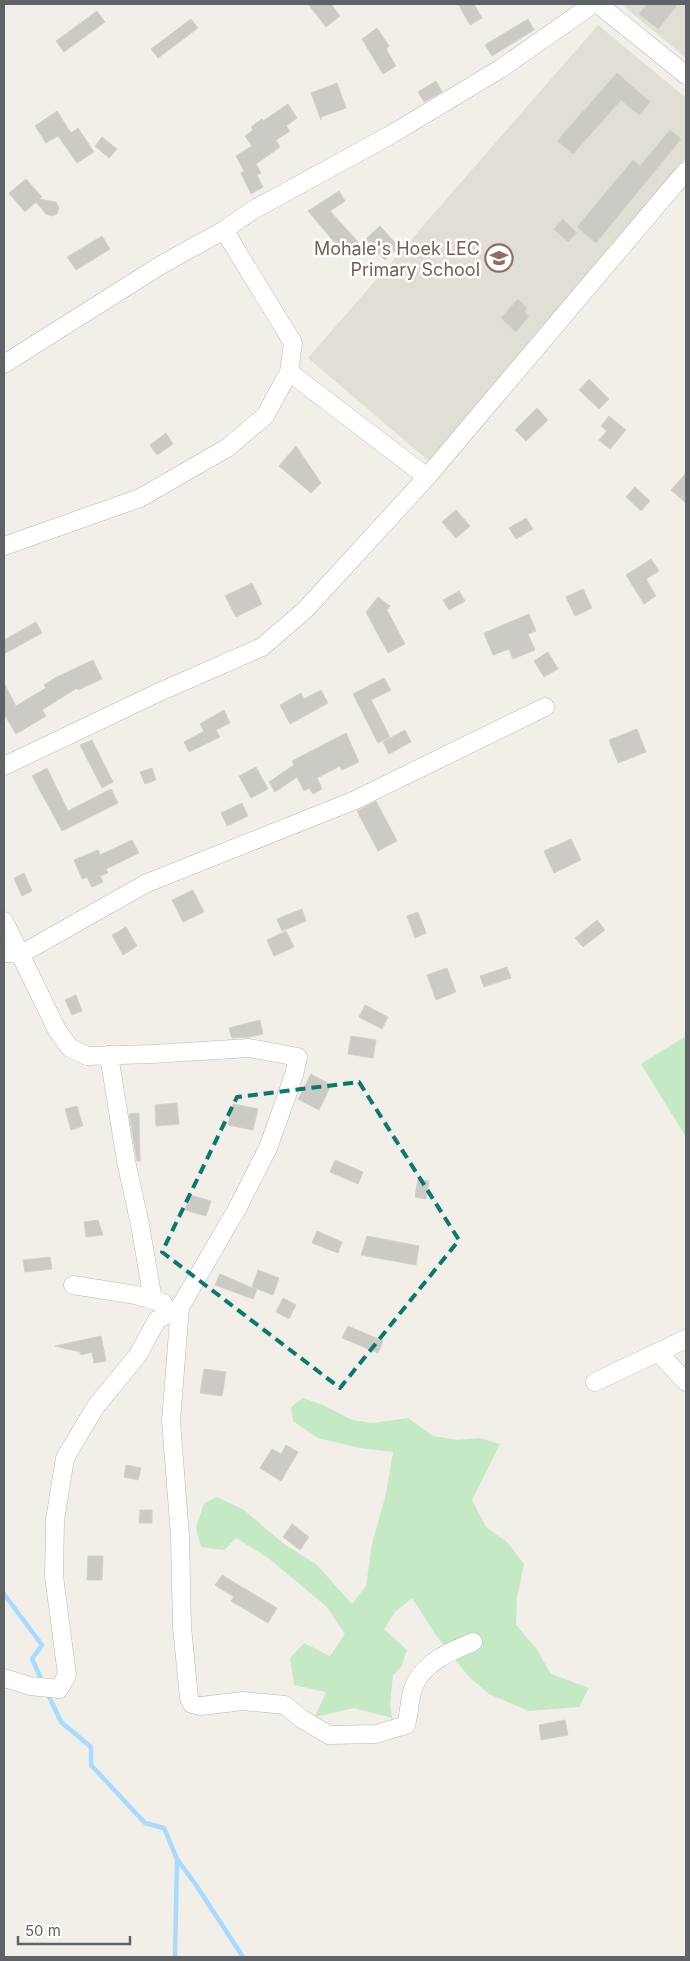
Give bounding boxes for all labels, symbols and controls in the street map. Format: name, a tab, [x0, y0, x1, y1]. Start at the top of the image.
place label: Mohale's Hoek LEC Primary School	[314, 238, 480, 280]
school or university icon: Mohale's Hoek LEC Primary School	[484, 243, 514, 273]
scale bar	[18, 1914, 130, 1946]
text: 50 m	[25, 1921, 61, 1940]

